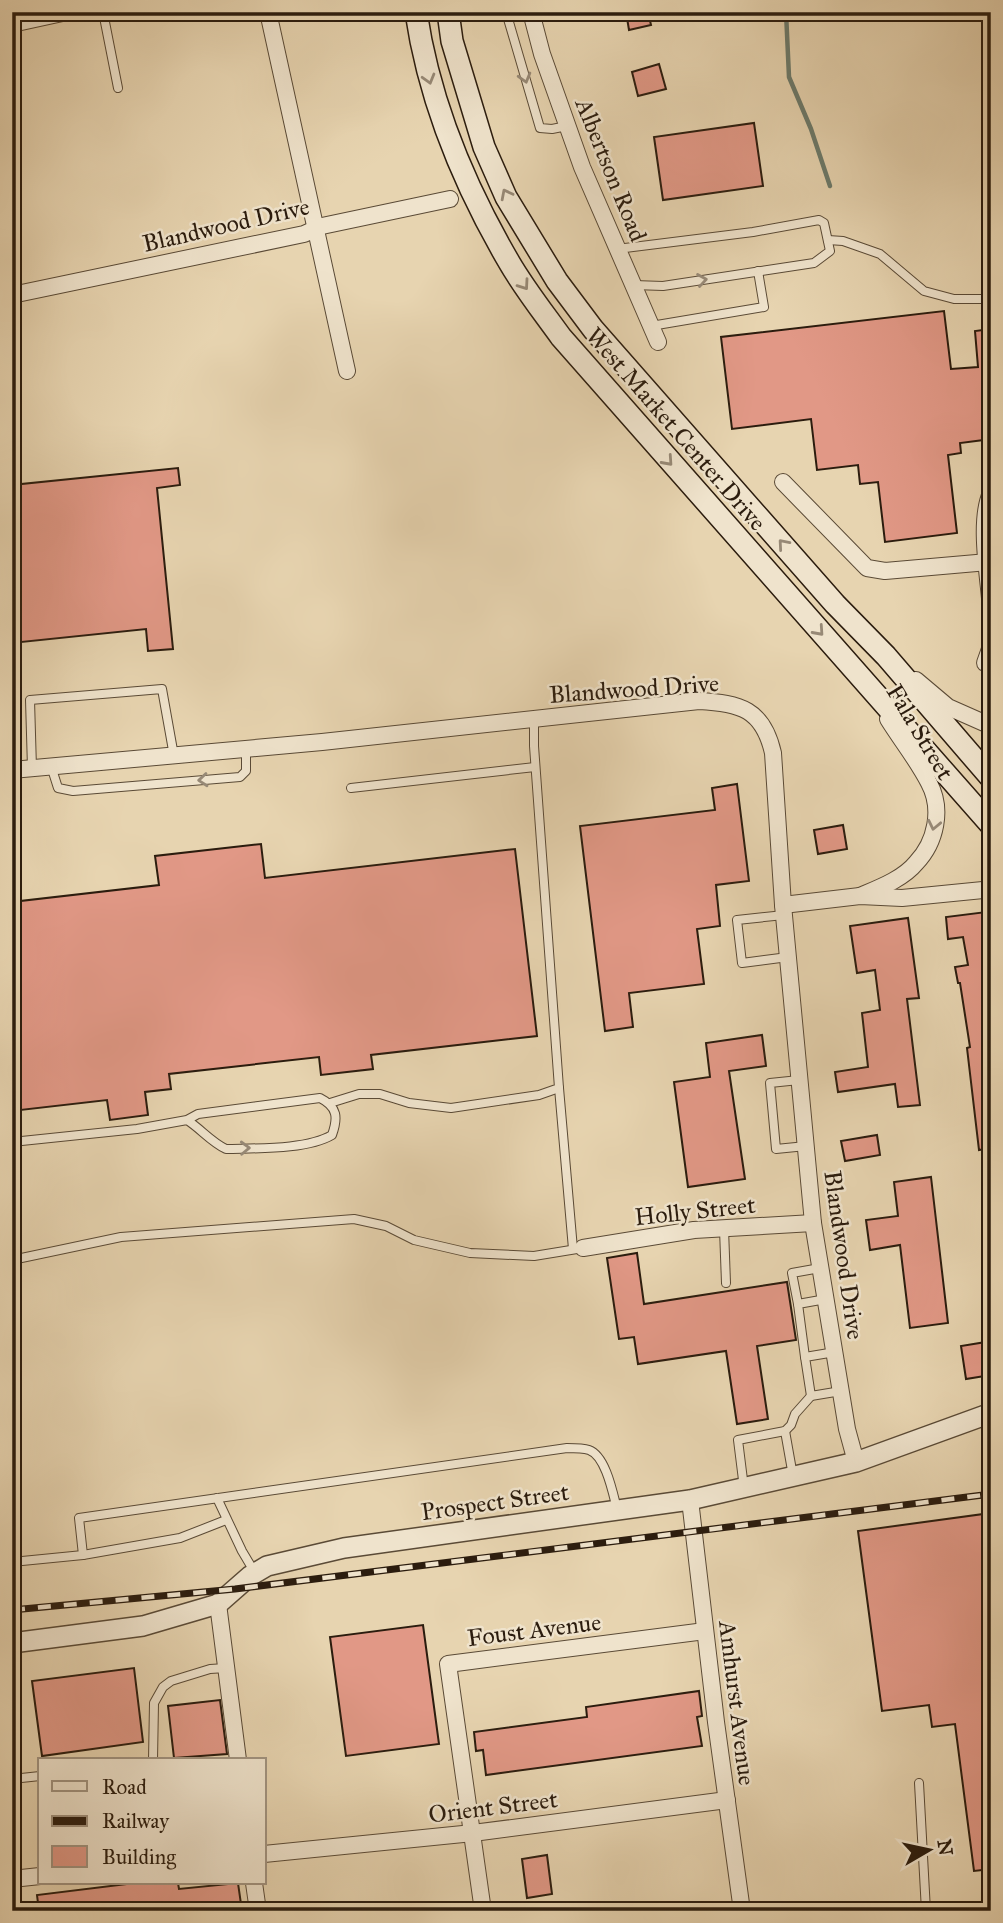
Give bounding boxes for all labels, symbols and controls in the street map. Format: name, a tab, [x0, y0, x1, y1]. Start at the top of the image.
one-way arrow	[517, 72, 531, 84]
one-way arrow	[421, 73, 436, 85]
street label: Albertson Road	[568, 93, 653, 246]
one-way arrow	[500, 189, 514, 201]
street label: Blandwood Drive	[140, 191, 312, 259]
one-way arrow	[696, 273, 708, 288]
one-way arrow	[516, 277, 528, 290]
street label: West Market Center Drive	[579, 321, 773, 537]
one-way arrow	[660, 453, 672, 466]
one-way arrow	[779, 539, 791, 552]
one-way arrow	[810, 623, 823, 636]
street label: Blandwood Drive	[548, 668, 720, 710]
street label: Fala Street	[880, 679, 961, 786]
one-way arrow	[197, 772, 208, 787]
one-way arrow	[928, 819, 943, 831]
one-way arrow	[240, 1140, 251, 1155]
street label: Blandwood Drive	[817, 1169, 871, 1341]
street label: Holly Street	[633, 1190, 757, 1232]
street label: Prospect Street	[419, 1477, 571, 1527]
street label: Foust Avenue	[465, 1607, 603, 1653]
street label: Amhurst Avenue	[712, 1618, 762, 1787]
legend	[38, 1758, 266, 1884]
text: Road	[102, 1774, 147, 1800]
street label: Orient Street	[427, 1784, 560, 1830]
text: Railway	[102, 1808, 170, 1834]
north arrow	[894, 1814, 964, 1884]
text: N	[933, 1838, 958, 1857]
text: Building	[102, 1844, 176, 1870]

